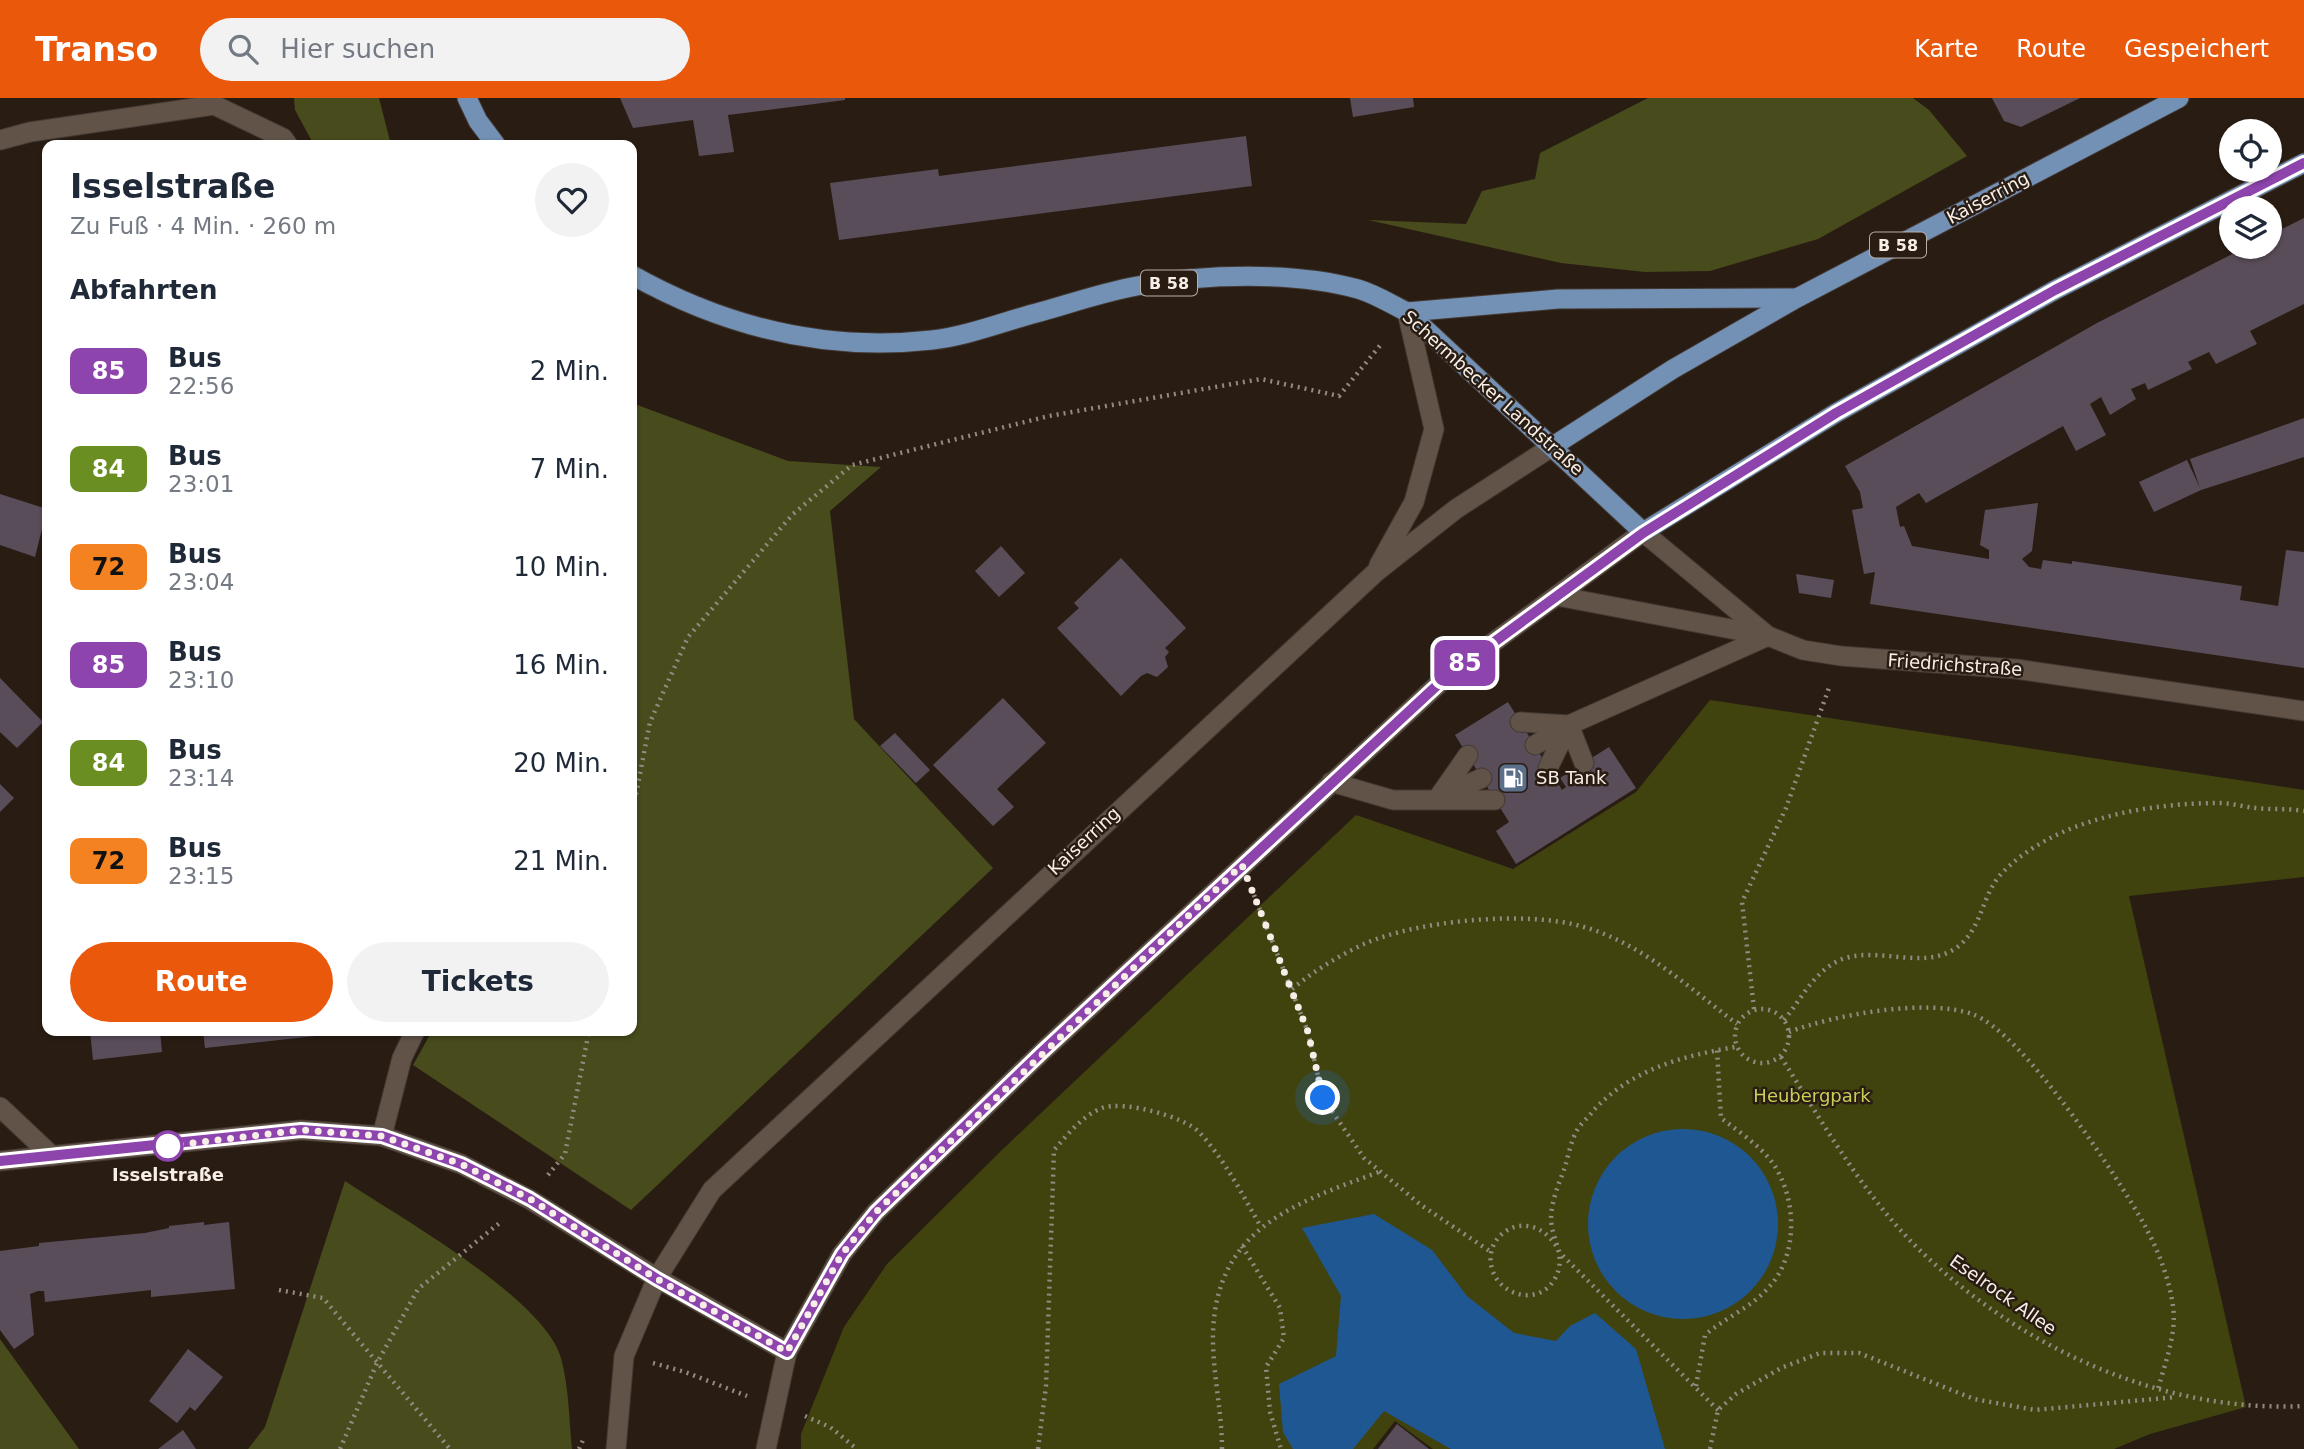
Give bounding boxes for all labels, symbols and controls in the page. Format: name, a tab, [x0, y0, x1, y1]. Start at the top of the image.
search box	[200, 18, 690, 81]
text: Transo	[35, 30, 158, 69]
icon: search	[224, 30, 262, 68]
text: Hier suchen	[280, 34, 435, 64]
text: Karte	[1914, 35, 1978, 63]
text: Route	[2016, 35, 2086, 63]
text: Gespeichert	[2124, 35, 2269, 63]
map controls	[2219, 119, 2282, 259]
button: locate	[2219, 119, 2282, 182]
button: heart	[535, 163, 609, 237]
text: Isselstraße	[70, 167, 275, 206]
street label: Kaiserring	[1943, 167, 2033, 228]
button: layers	[2219, 196, 2282, 259]
text: Zu Fuß · 4 Min. · 260 m	[70, 213, 336, 239]
road number: B 58	[1870, 232, 1926, 258]
road number: B 58	[1141, 270, 1197, 295]
text: Abfahrten	[70, 275, 218, 305]
street label: Schermbecker Landstraße	[1399, 306, 1588, 479]
text: Bus	[168, 343, 222, 373]
text: 2 Min.	[530, 356, 609, 386]
text: 85	[92, 357, 125, 385]
text: 22:56	[168, 373, 234, 399]
text: Bus	[168, 441, 222, 471]
text: 7 Min.	[530, 454, 609, 484]
text: 84	[92, 455, 125, 483]
text: 23:01	[168, 471, 234, 497]
text: Bus	[168, 539, 222, 569]
text: 10 Min.	[513, 552, 609, 582]
text: 72	[92, 553, 125, 581]
text: 23:04	[168, 569, 234, 595]
text: Bus	[168, 637, 222, 667]
line badge: 85	[1434, 640, 1496, 686]
text: 85	[1448, 649, 1482, 677]
street label: Friedrichstraße	[1887, 649, 2023, 680]
text: 16 Min.	[513, 650, 609, 680]
text: 85	[92, 651, 125, 679]
text: 23:10	[168, 667, 234, 693]
text: Bus	[168, 735, 222, 765]
text: 20 Min.	[513, 748, 609, 778]
text: 84	[92, 749, 125, 777]
fuel station icon: SB Tank	[1496, 761, 1530, 795]
text: 23:14	[168, 765, 234, 791]
place label: SB Tank	[1536, 767, 1607, 788]
street label: Kaiserring	[1043, 802, 1124, 879]
text: Bus	[168, 833, 222, 863]
text: 21 Min.	[513, 846, 609, 876]
text: 72	[92, 847, 125, 875]
text: 23:15	[168, 863, 234, 889]
button: Route	[70, 942, 333, 1022]
button: Tickets	[347, 942, 609, 1022]
your location	[1305, 1080, 1340, 1115]
park label: Heubergpark	[1753, 1085, 1871, 1106]
marker: Isselstraße	[153, 1131, 183, 1161]
place label: Isselstraße	[112, 1164, 224, 1185]
street label: Eselrock Allee	[1946, 1250, 2061, 1339]

